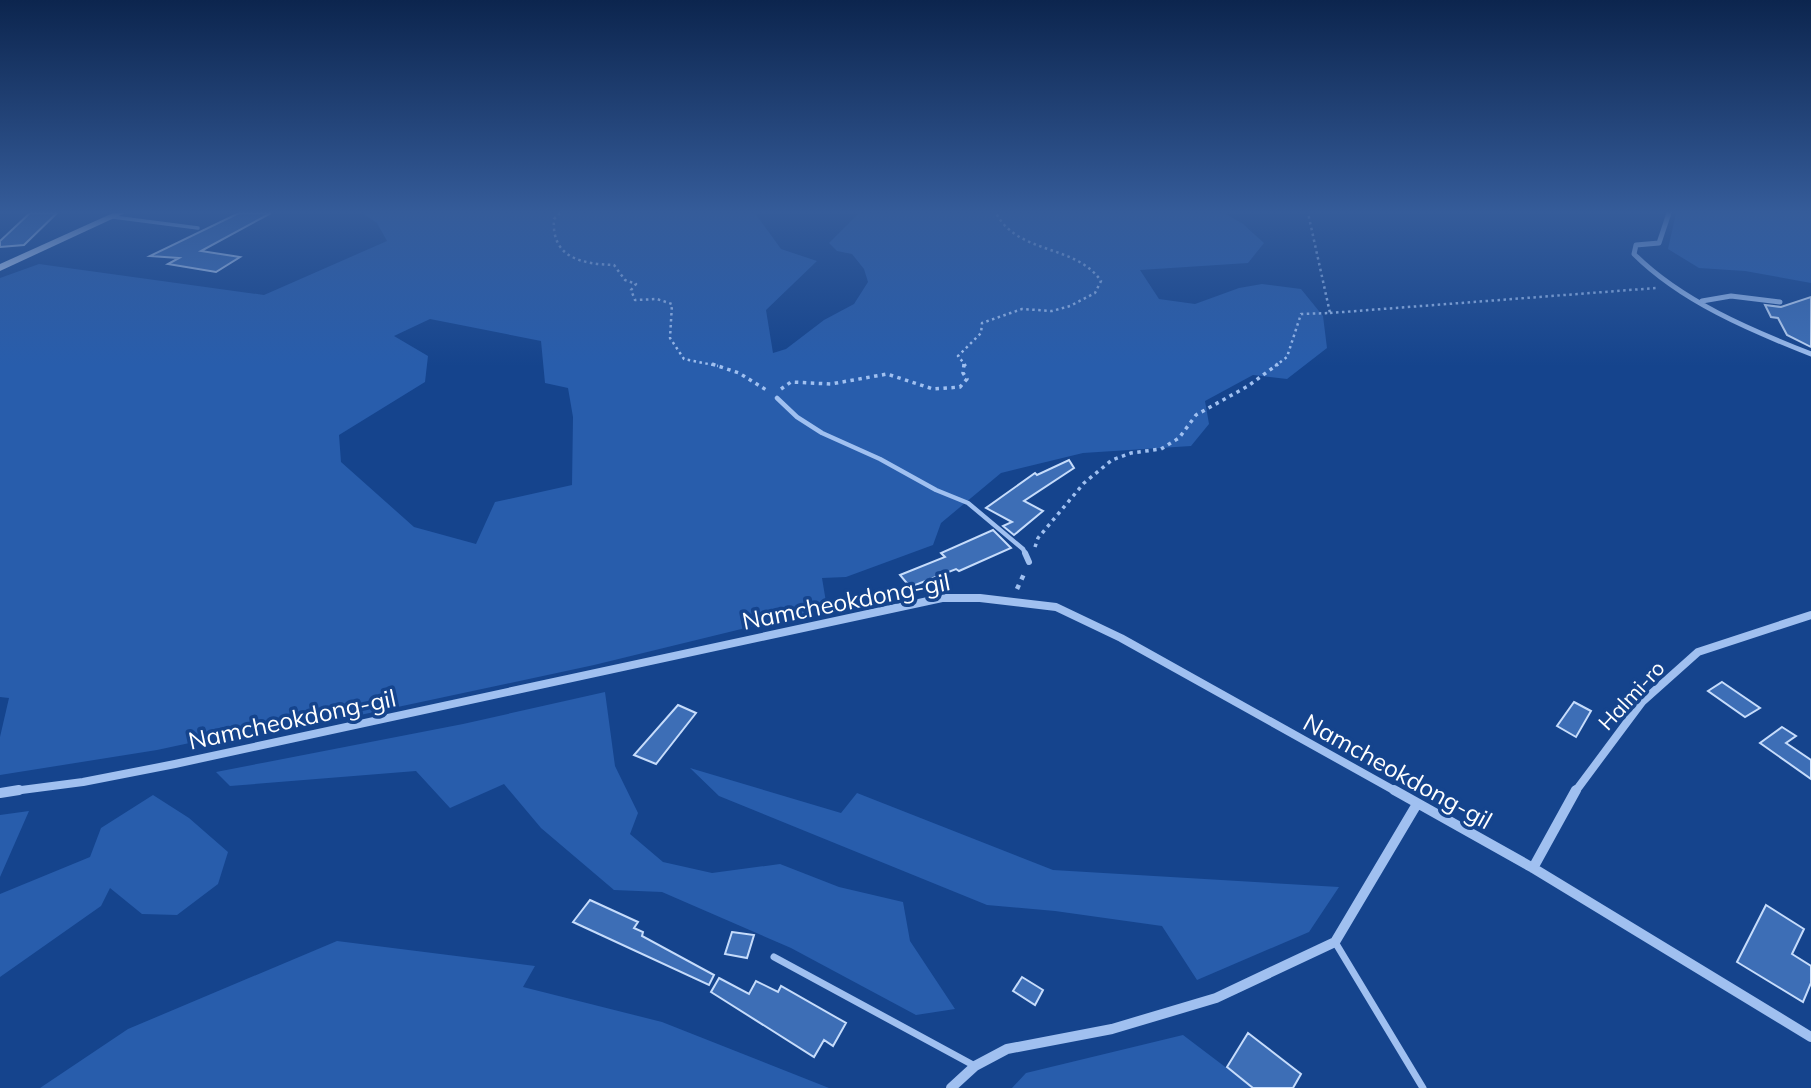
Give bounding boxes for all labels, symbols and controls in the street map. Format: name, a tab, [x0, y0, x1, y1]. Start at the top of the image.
street label: Namcheokdong-gil	[739, 566, 953, 636]
street label: Halmi-ro	[1592, 655, 1670, 735]
street label: Namcheokdong-gil	[186, 682, 398, 756]
street label: Namcheokdong-gil	[1298, 707, 1498, 835]

